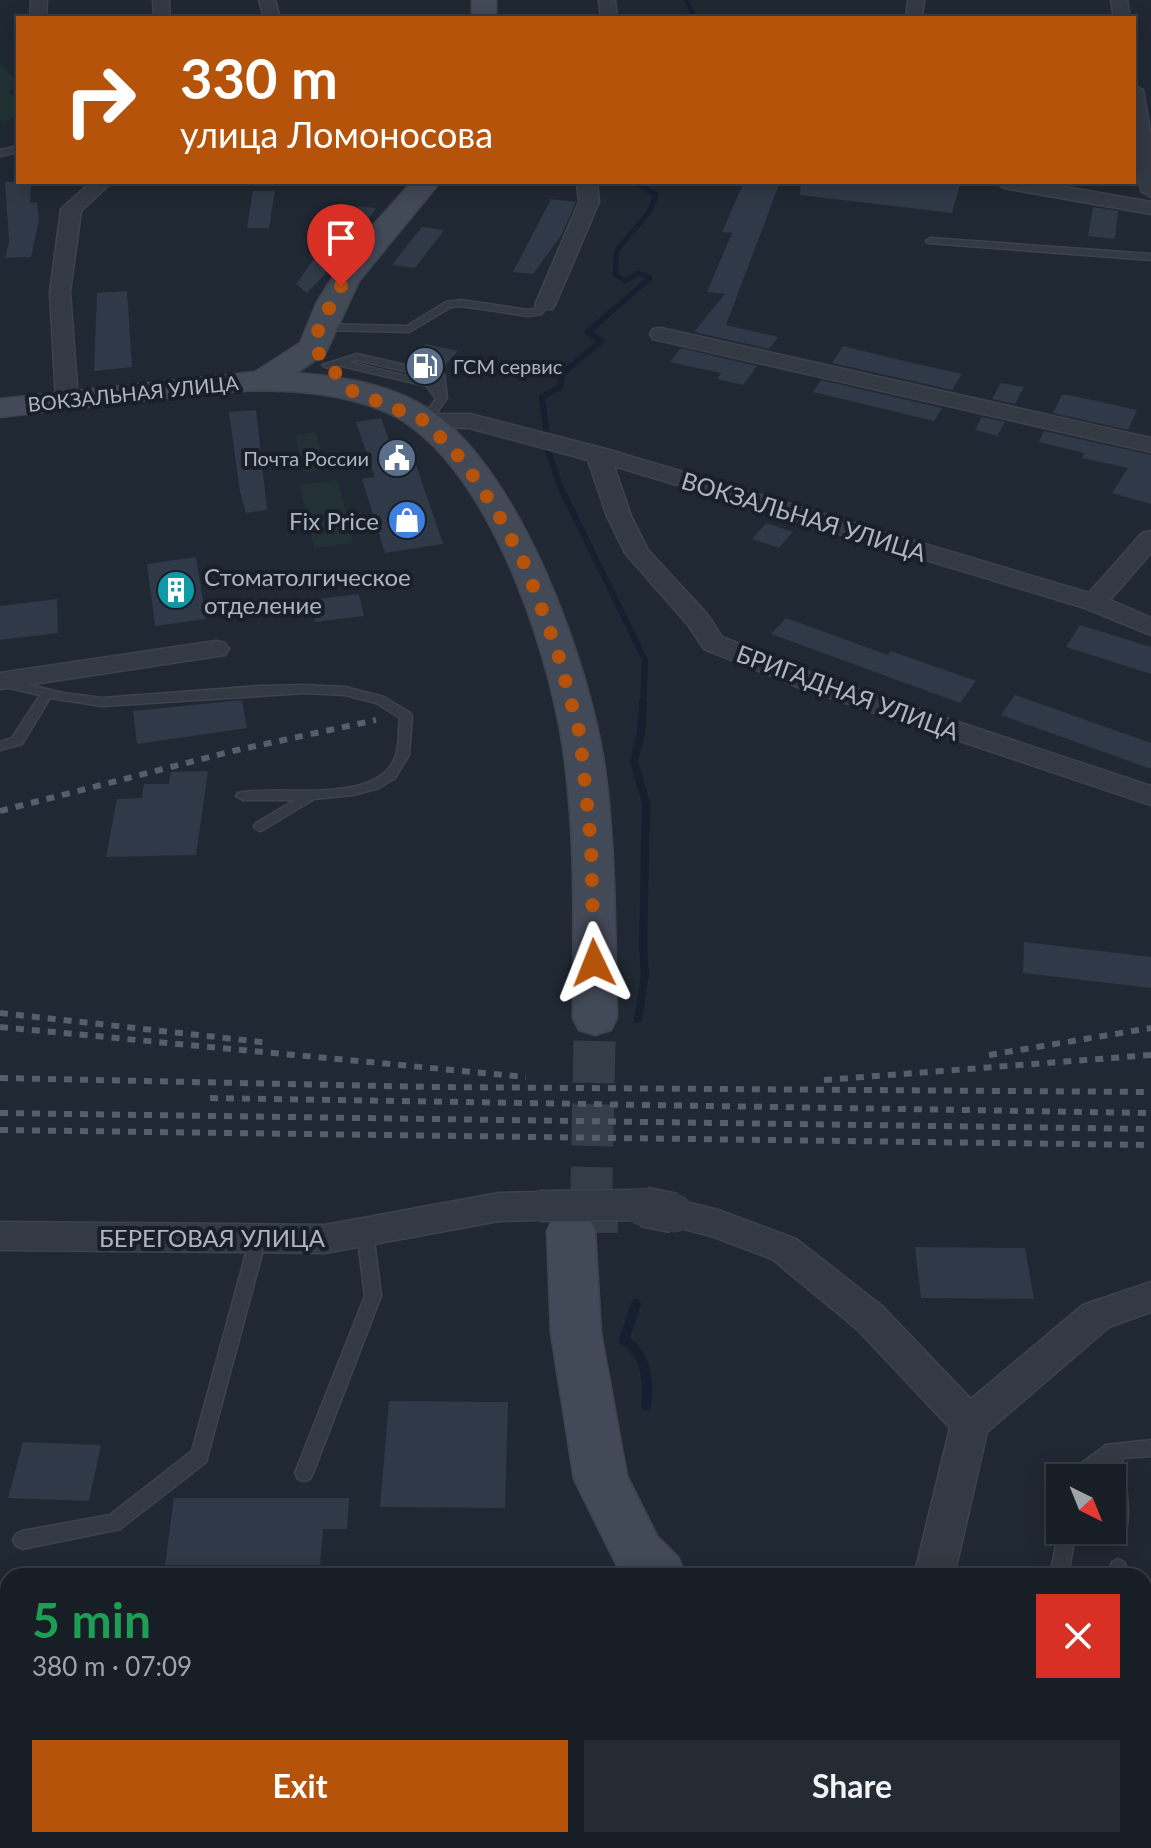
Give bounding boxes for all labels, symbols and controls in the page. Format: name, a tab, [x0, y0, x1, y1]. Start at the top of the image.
text: 330 m	[180, 44, 338, 111]
icon: right	[48, 48, 152, 152]
text: улица Ломоносова	[180, 112, 493, 156]
pin	[307, 204, 375, 286]
icon: arrive	[319, 216, 363, 260]
fuel station icon: ГСМ сервис	[404, 345, 446, 387]
place label: ГСМ сервис	[453, 354, 563, 378]
street label: ВОКЗАЛЬНАЯ УЛИЦА	[27, 370, 240, 416]
public building icon: Почта России	[376, 437, 418, 479]
place label: Почта России	[243, 446, 369, 470]
street label: ВОКЗАЛЬНАЯ УЛИЦА	[678, 465, 930, 567]
shop icon: Fix Price	[386, 499, 428, 541]
place label: Fix Price	[289, 506, 379, 535]
place label: Стоматолгическое отделение	[204, 562, 411, 619]
building icon: Стоматолгическое отделение	[155, 569, 197, 611]
street label: БРИГАДНАЯ УЛИЦА	[733, 638, 964, 746]
position arrow	[552, 921, 636, 1005]
street label: БЕРЕГОВАЯ УЛИЦА	[99, 1223, 326, 1252]
north arrow	[1046, 1464, 1126, 1544]
map controls	[1046, 1464, 1126, 1544]
text: 5 min	[32, 1591, 151, 1648]
button: close	[1036, 1594, 1120, 1678]
text: 380 m · 07:09	[32, 1650, 192, 1682]
button: Exit	[32, 1740, 568, 1832]
button: Share	[584, 1740, 1120, 1832]

